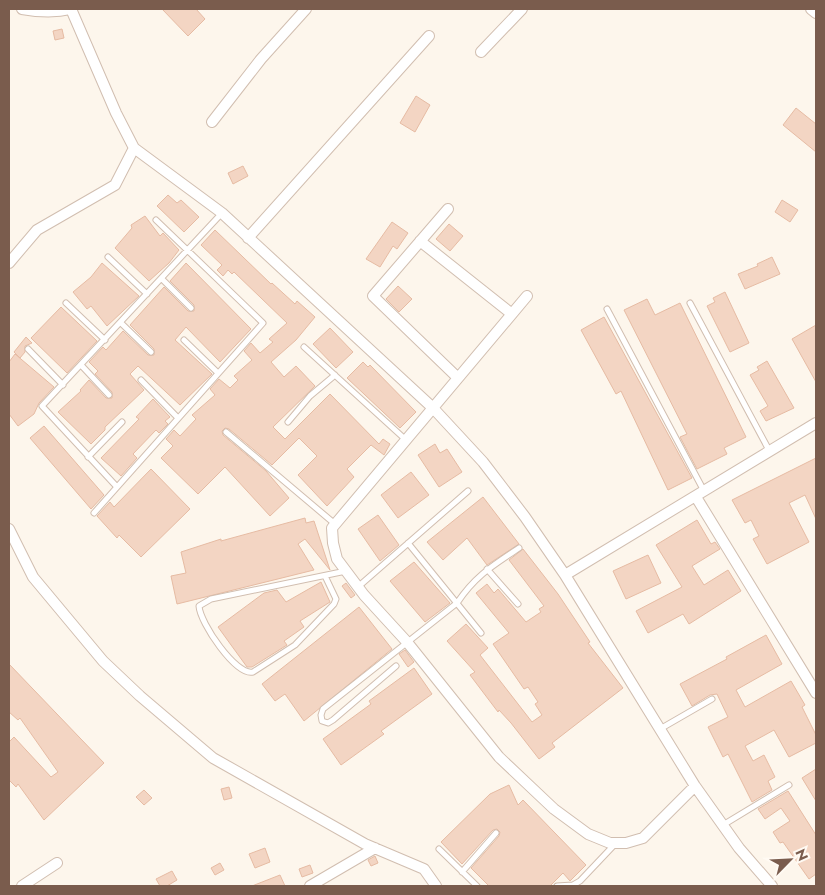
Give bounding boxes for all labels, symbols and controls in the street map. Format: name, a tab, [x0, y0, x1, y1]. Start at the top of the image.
north arrow	[765, 835, 815, 885]
text: N	[790, 846, 813, 864]

